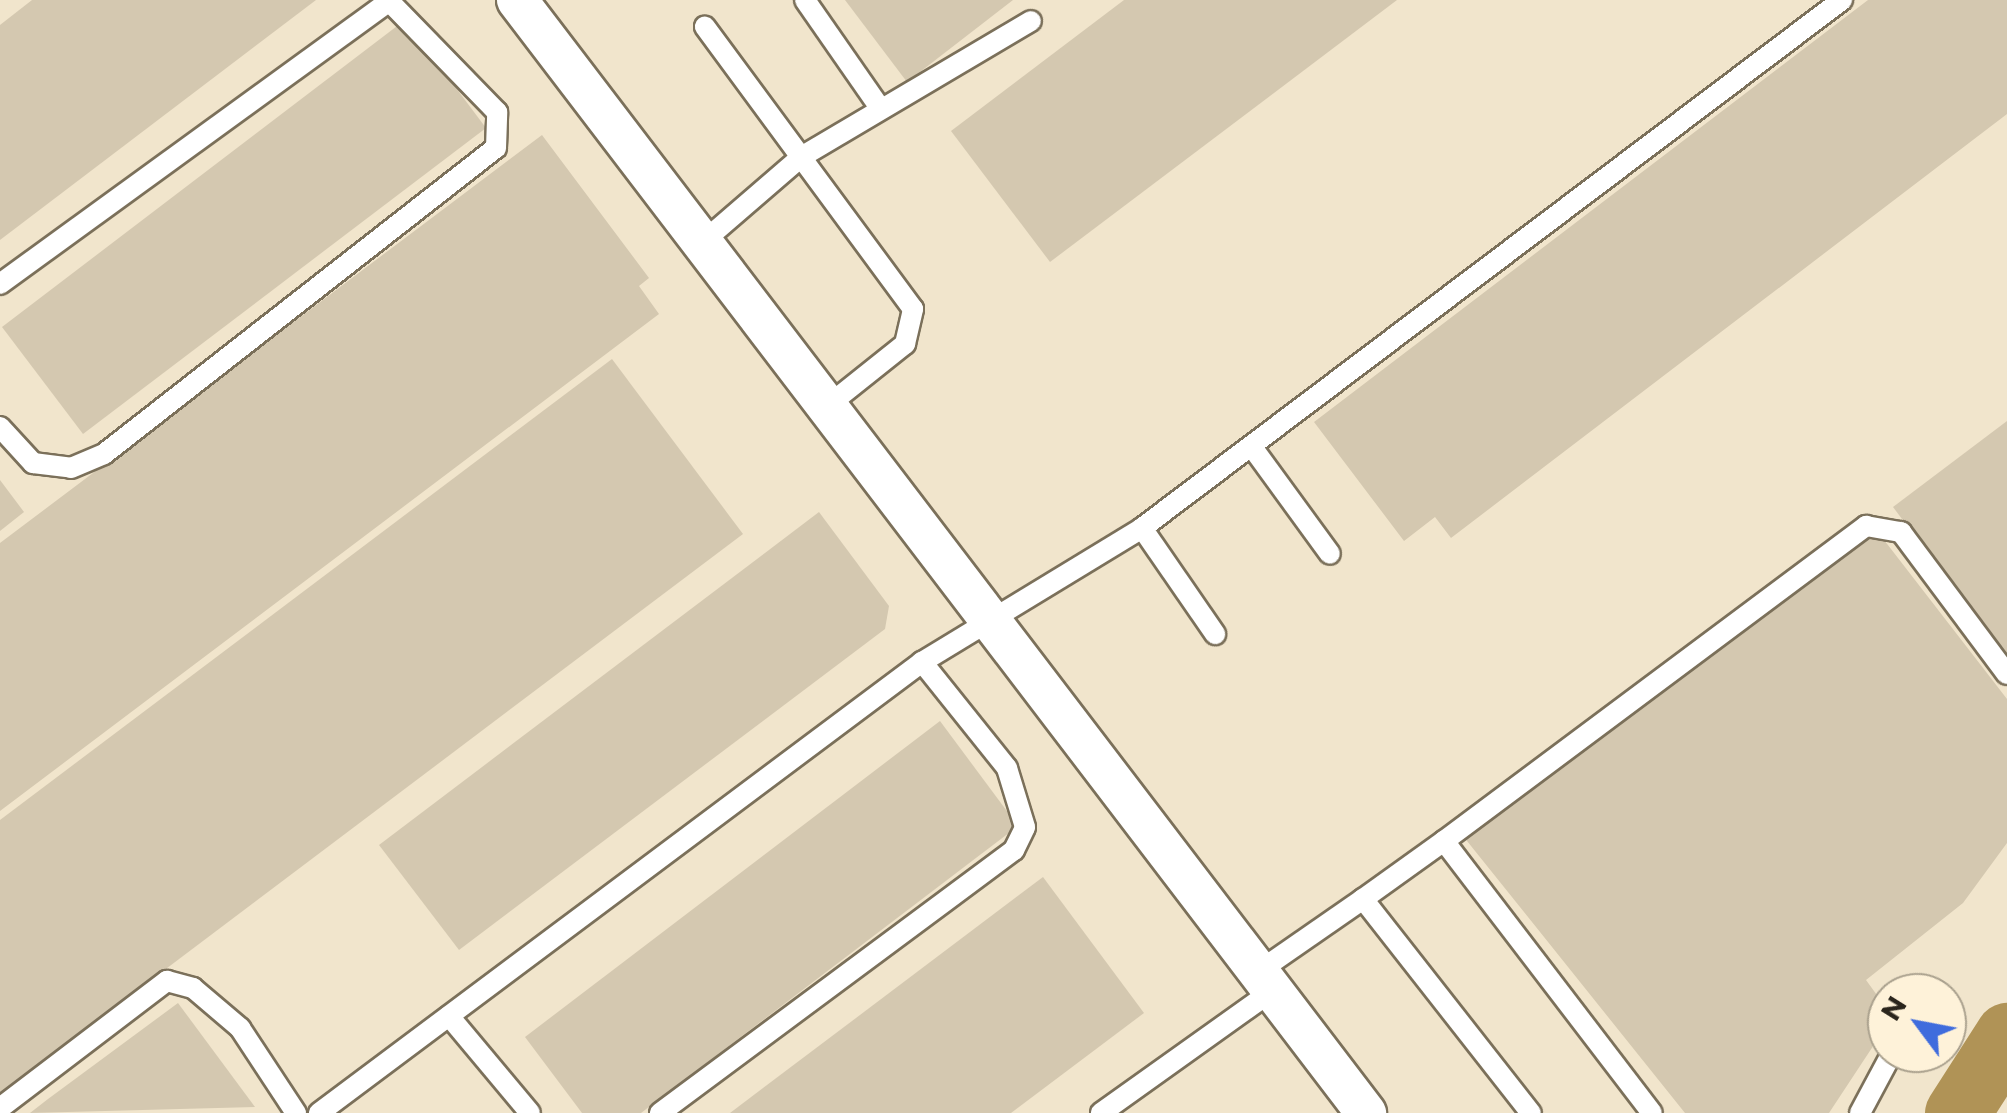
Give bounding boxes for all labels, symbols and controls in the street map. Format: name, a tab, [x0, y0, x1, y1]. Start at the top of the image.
north arrow	[1867, 973, 1967, 1073]
text: N	[1873, 990, 1914, 1027]

